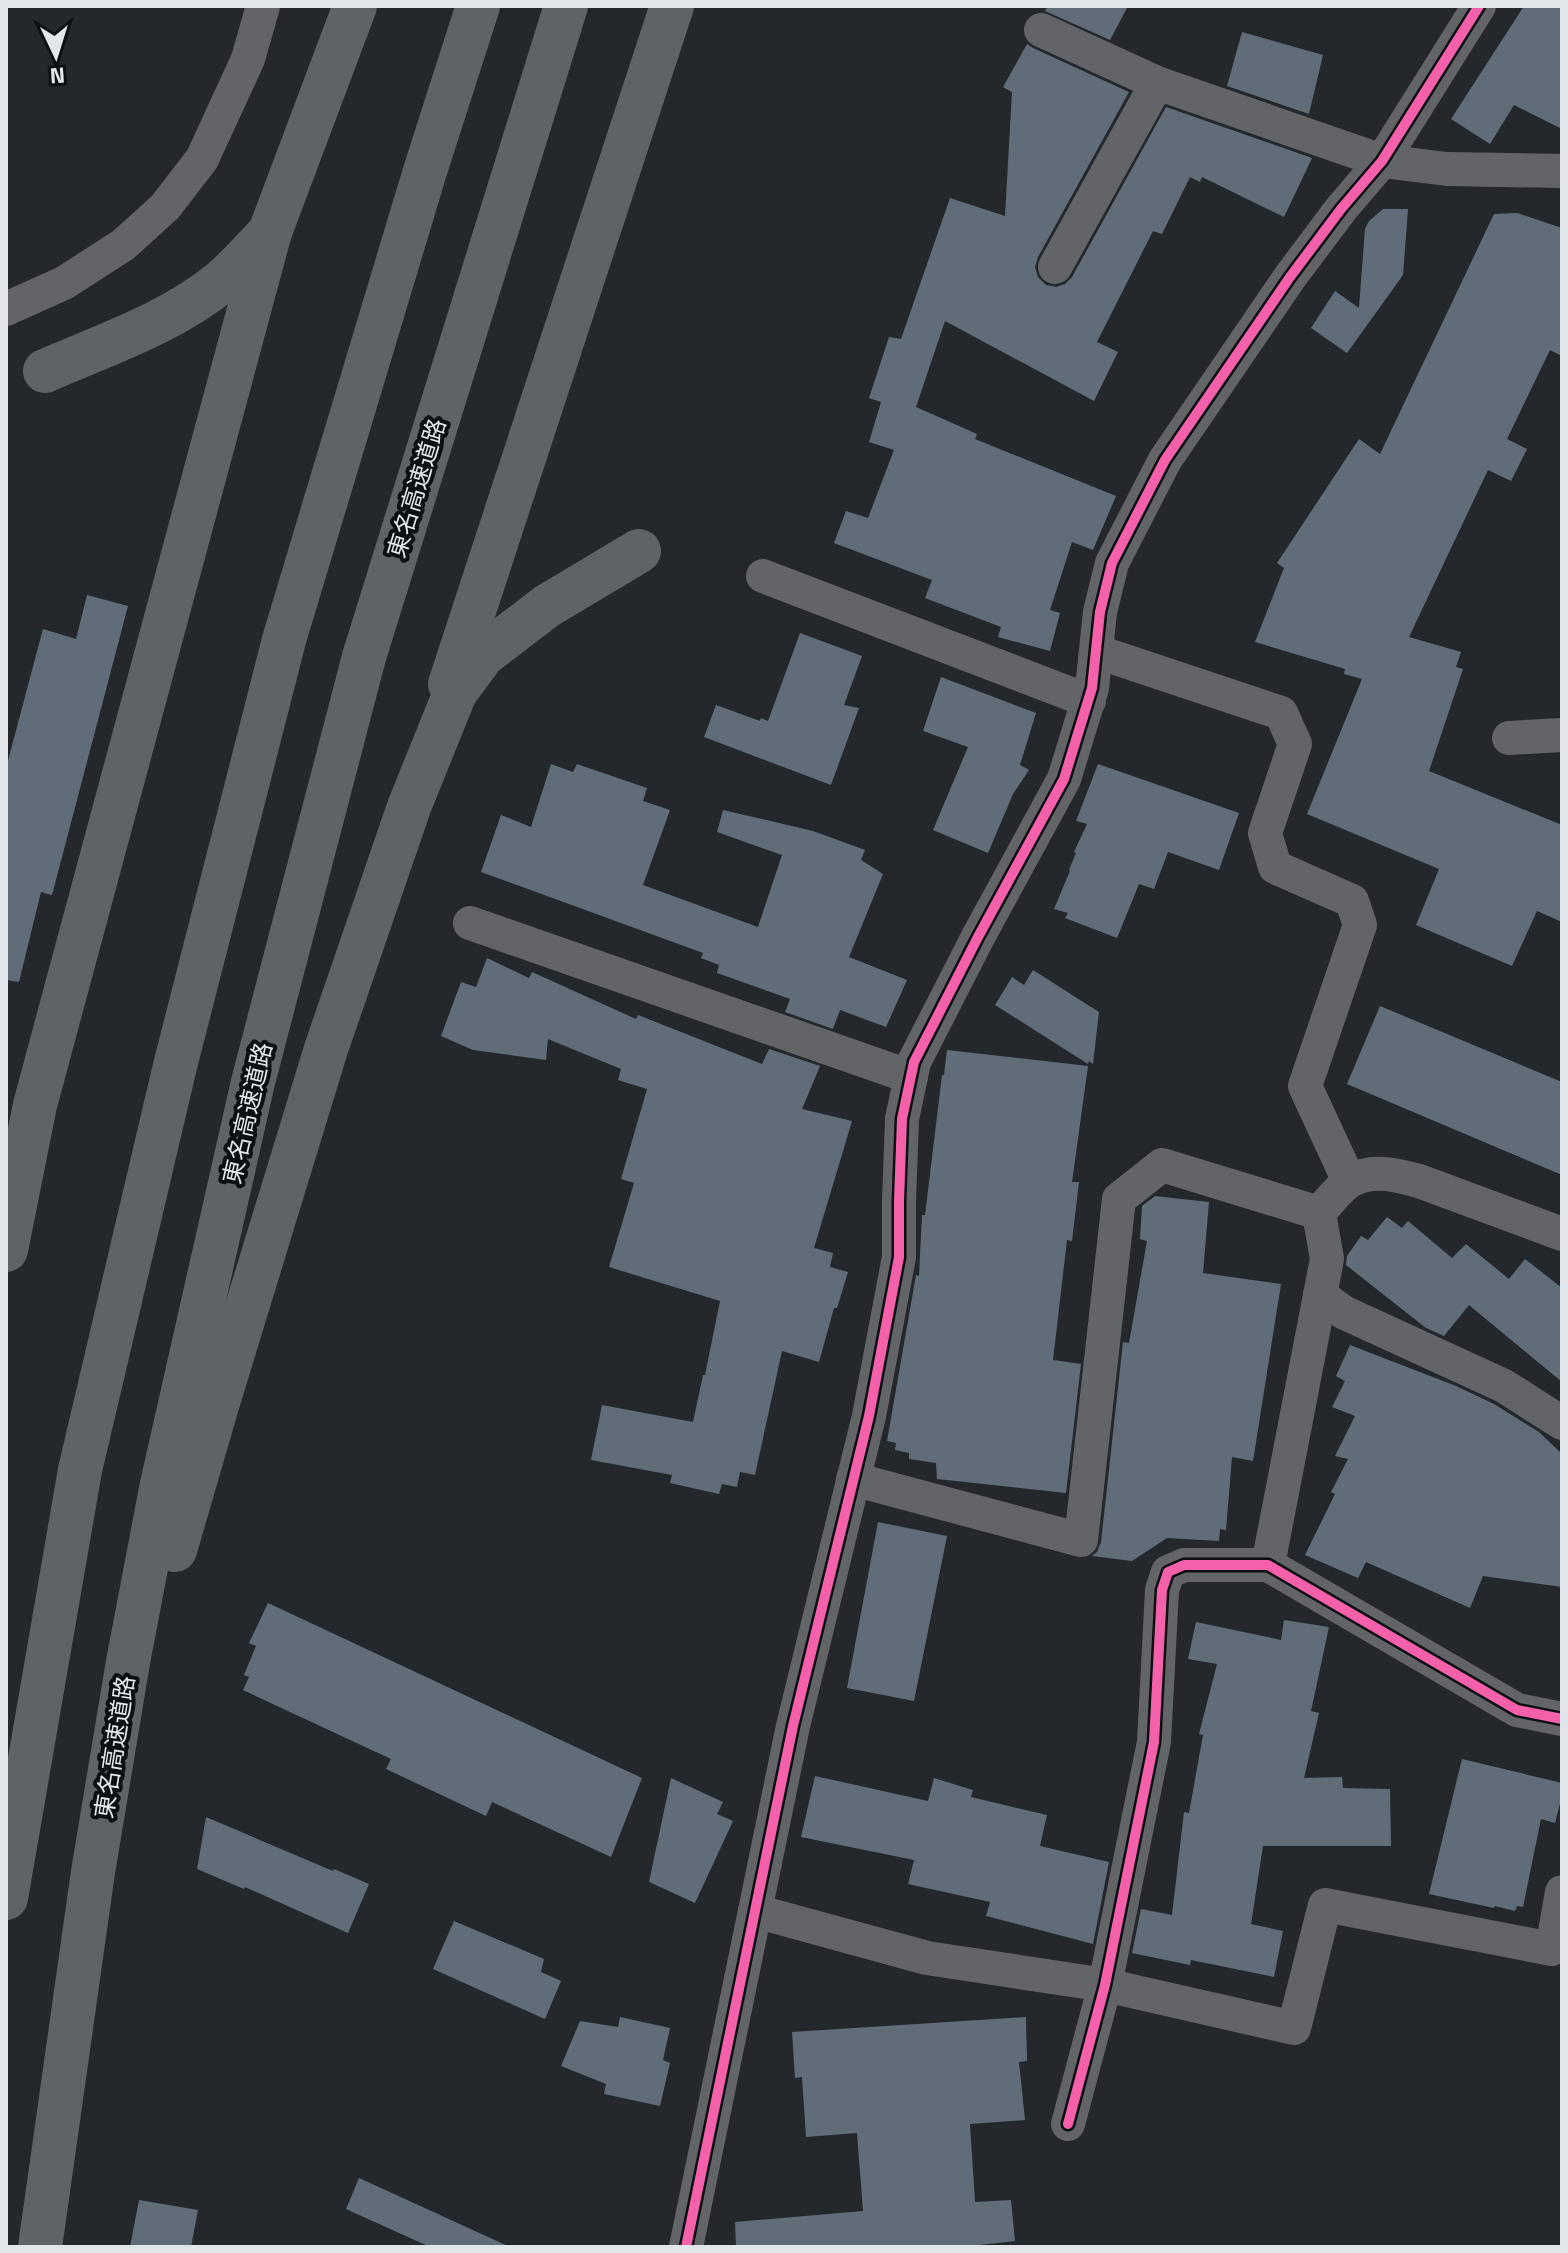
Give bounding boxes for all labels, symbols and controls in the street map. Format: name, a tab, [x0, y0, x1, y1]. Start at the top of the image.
north arrow	[16, 16, 96, 96]
text: N	[49, 58, 66, 93]
street label: 東名高速道路	[378, 414, 454, 562]
street label: 東名高速道路	[213, 1039, 281, 1187]
street label: 東名高速道路	[85, 1673, 143, 1821]

